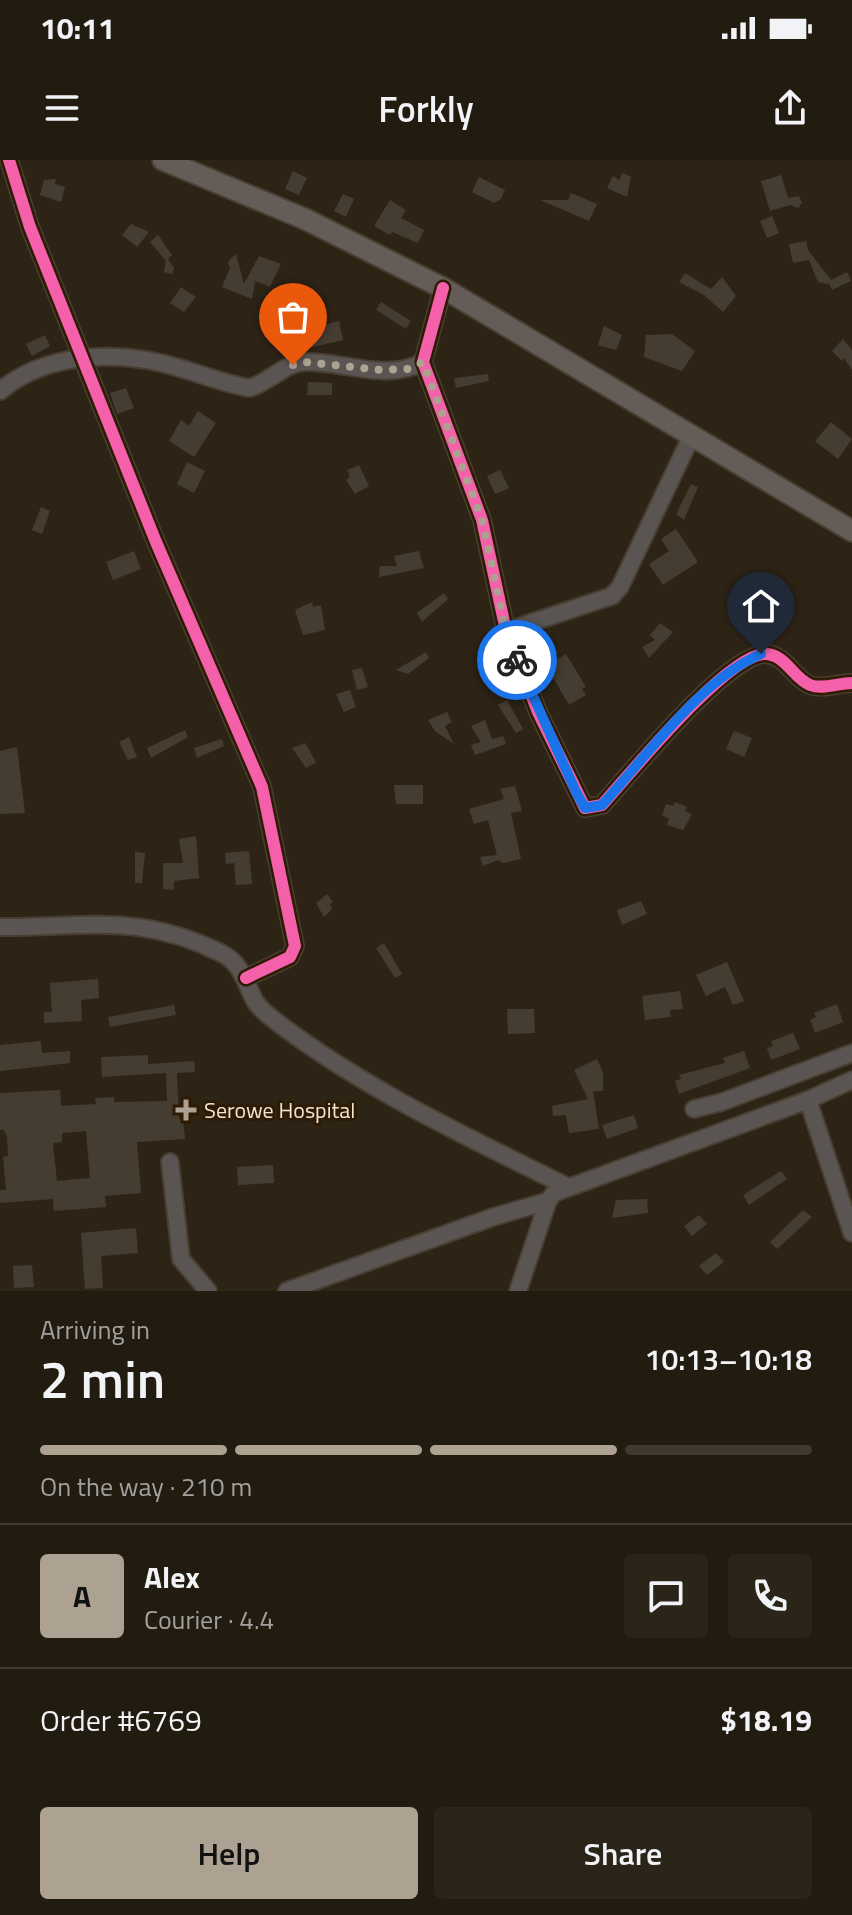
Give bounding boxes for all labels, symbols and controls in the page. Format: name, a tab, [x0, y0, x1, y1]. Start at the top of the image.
text: 10:11	[40, 5, 115, 51]
text: Forkly	[378, 81, 474, 136]
icon: menu	[40, 86, 84, 130]
icon: share	[768, 86, 812, 130]
pin	[259, 283, 327, 365]
icon: bag	[271, 295, 315, 339]
pin	[727, 572, 795, 654]
icon: home	[739, 584, 783, 628]
courier	[477, 620, 557, 700]
icon: bike	[495, 638, 539, 682]
place label: Serowe Hospital	[204, 1093, 355, 1127]
marker: Serowe Hospital	[175, 1099, 197, 1121]
text: Arriving in	[40, 1310, 150, 1349]
text: 10:13–10:18	[645, 1336, 812, 1382]
text: 2 min	[40, 1339, 165, 1418]
text: On the way · 210 m	[40, 1467, 252, 1506]
text: Alex	[144, 1554, 200, 1600]
button: chat	[624, 1554, 708, 1638]
button: phone	[728, 1554, 812, 1638]
text: A	[73, 1573, 91, 1619]
text: Courier · 4.4	[144, 1600, 274, 1639]
text: Order #6769	[40, 1697, 202, 1743]
text: $18.19	[720, 1697, 812, 1743]
button: Help	[40, 1807, 418, 1899]
button: Share	[434, 1807, 812, 1899]

